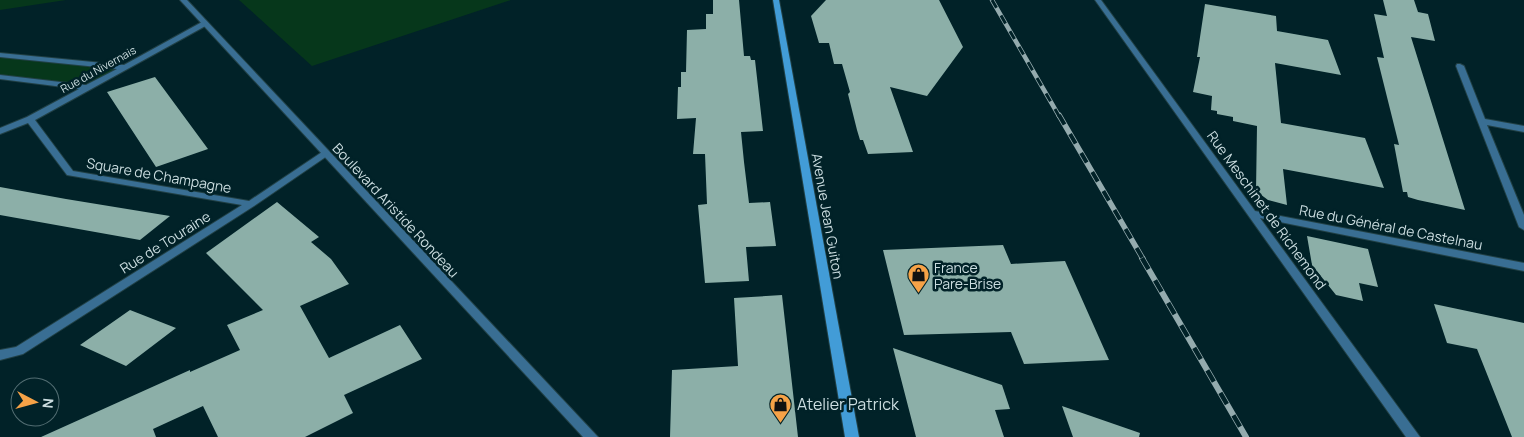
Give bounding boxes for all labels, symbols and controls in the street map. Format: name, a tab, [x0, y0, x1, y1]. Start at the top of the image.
street label: Rue du Nivernais	[58, 42, 139, 96]
street label: Rue Meschinet de Richemond	[1203, 127, 1331, 293]
street label: Boulevard Aristide Rondeau	[329, 139, 463, 281]
street label: Avenue Jean Guiton	[808, 152, 848, 280]
street label: Square de Champagne	[85, 153, 233, 197]
street label: Rue du Général de Castelnau	[1298, 200, 1484, 254]
street label: Rue de Touraine	[116, 207, 214, 277]
place label: France Pare-Brise	[934, 258, 1001, 293]
shop icon: France Pare-Brise	[906, 263, 930, 294]
north arrow	[10, 377, 60, 427]
shop icon: Atelier Patrick	[769, 392, 793, 423]
place label: Atelier Patrick	[797, 393, 900, 415]
text: N	[38, 397, 58, 409]

